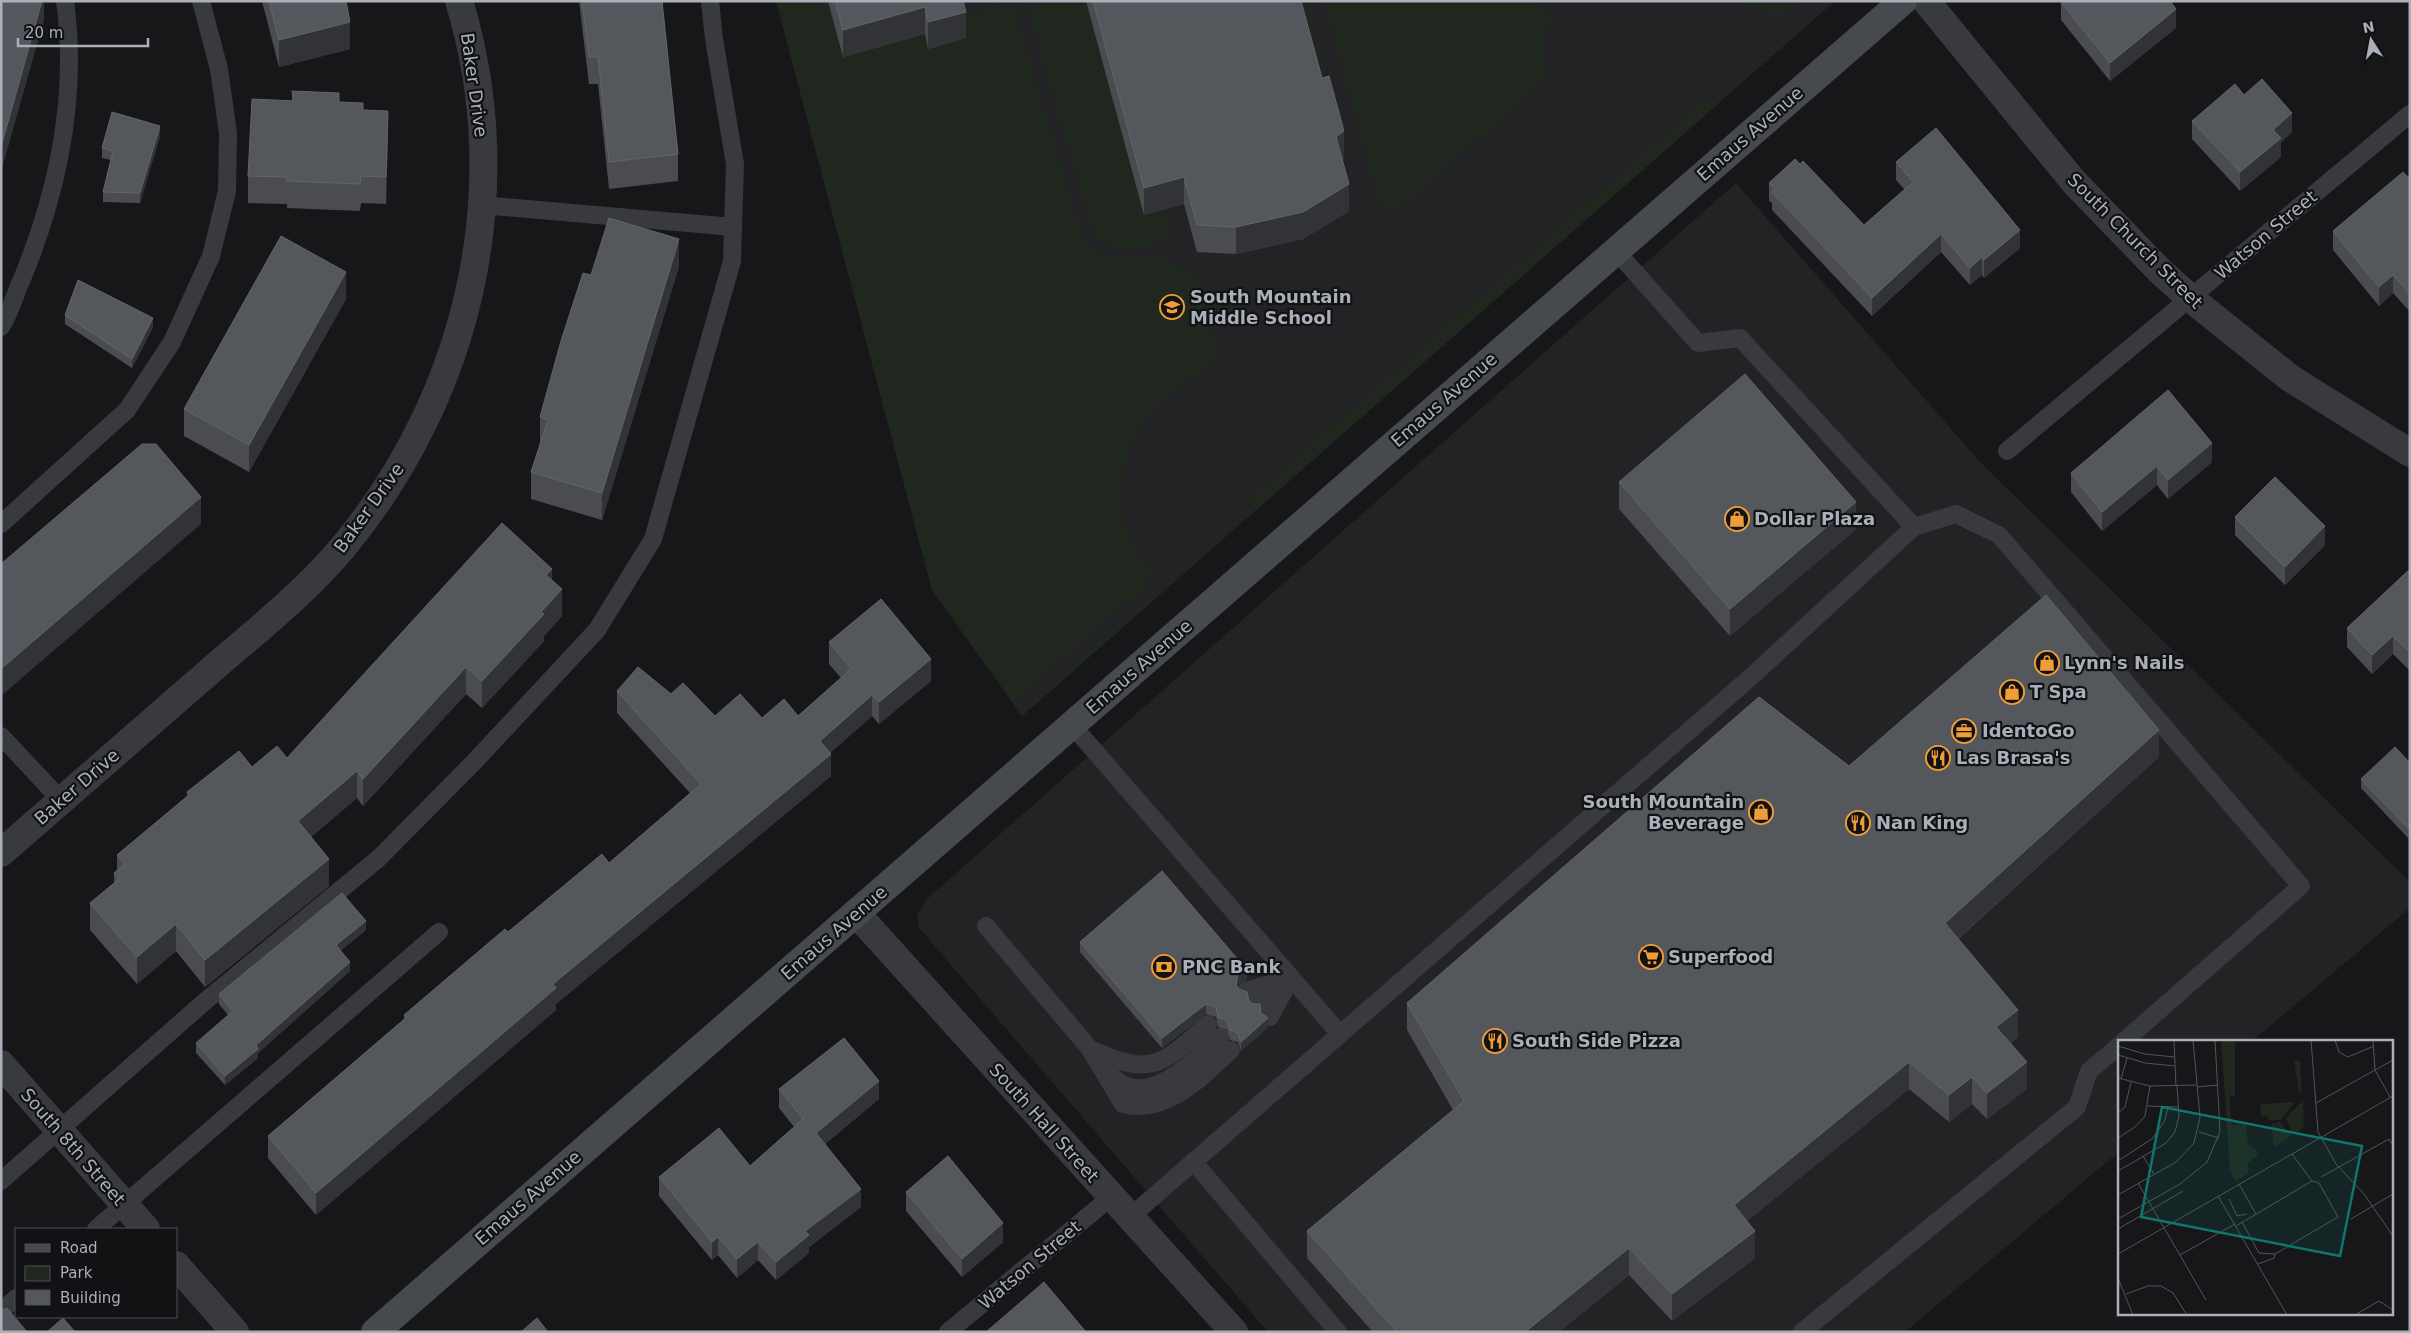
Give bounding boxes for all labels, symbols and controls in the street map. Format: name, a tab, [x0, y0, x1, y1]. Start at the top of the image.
scale bar	[18, 15, 148, 47]
north arrow	[2346, 15, 2396, 65]
text: N	[2361, 18, 2376, 36]
text: 20 m	[25, 24, 63, 42]
street label: Baker Drive	[457, 31, 492, 139]
street label: Emaus Avenue	[1692, 82, 1807, 185]
street label: South Church Street	[2064, 169, 2207, 312]
street label: Watson Street	[2210, 186, 2321, 283]
place label: South Mountain Middle School	[1190, 286, 1351, 328]
school or university icon: South Mountain Middle School	[1159, 294, 1185, 320]
street label: Emaus Avenue	[1386, 348, 1501, 451]
street label: Baker Drive	[329, 459, 408, 556]
shop icon: Dollar Plaza	[1724, 506, 1750, 532]
place label: Dollar Plaza	[1754, 508, 1875, 529]
street label: Emaus Avenue	[1081, 615, 1196, 718]
shop icon: Lynn's Nails	[2034, 650, 2060, 676]
place label: Lynn's Nails	[2064, 652, 2184, 673]
shop icon: T Spa	[1999, 679, 2025, 705]
place label: T Spa	[2030, 681, 2087, 702]
office icon: IdentoGo	[1951, 718, 1977, 744]
place label: IdentoGo	[1982, 720, 2075, 741]
street label: Baker Drive	[30, 744, 123, 829]
restaurant icon: Las Brasa's	[1925, 745, 1951, 771]
place label: Las Brasa's	[1956, 747, 2070, 768]
place label: South Mountain Beverage	[1583, 791, 1744, 833]
shop icon: South Mountain Beverage	[1748, 799, 1774, 825]
restaurant icon: Nan King	[1845, 810, 1871, 836]
place label: Nan King	[1876, 812, 1968, 833]
street label: Emaus Avenue	[776, 881, 891, 984]
supermarket icon: Superfood	[1638, 944, 1664, 970]
place label: Superfood	[1668, 946, 1773, 967]
bank icon: PNC Bank	[1151, 954, 1177, 980]
place label: PNC Bank	[1182, 956, 1281, 977]
restaurant icon: South Side Pizza	[1482, 1028, 1508, 1054]
place label: South Side Pizza	[1512, 1030, 1681, 1051]
inset map	[2118, 1040, 2394, 1316]
street label: South Hall Street	[985, 1059, 1103, 1187]
street label: South 8th Street	[17, 1084, 130, 1210]
street label: Emaus Avenue	[470, 1146, 585, 1249]
street label: Watson Street	[974, 1216, 1085, 1313]
legend	[15, 1228, 178, 1318]
text: Road	[60, 1239, 98, 1257]
text: Park	[60, 1264, 93, 1282]
text: Building	[60, 1289, 121, 1307]

